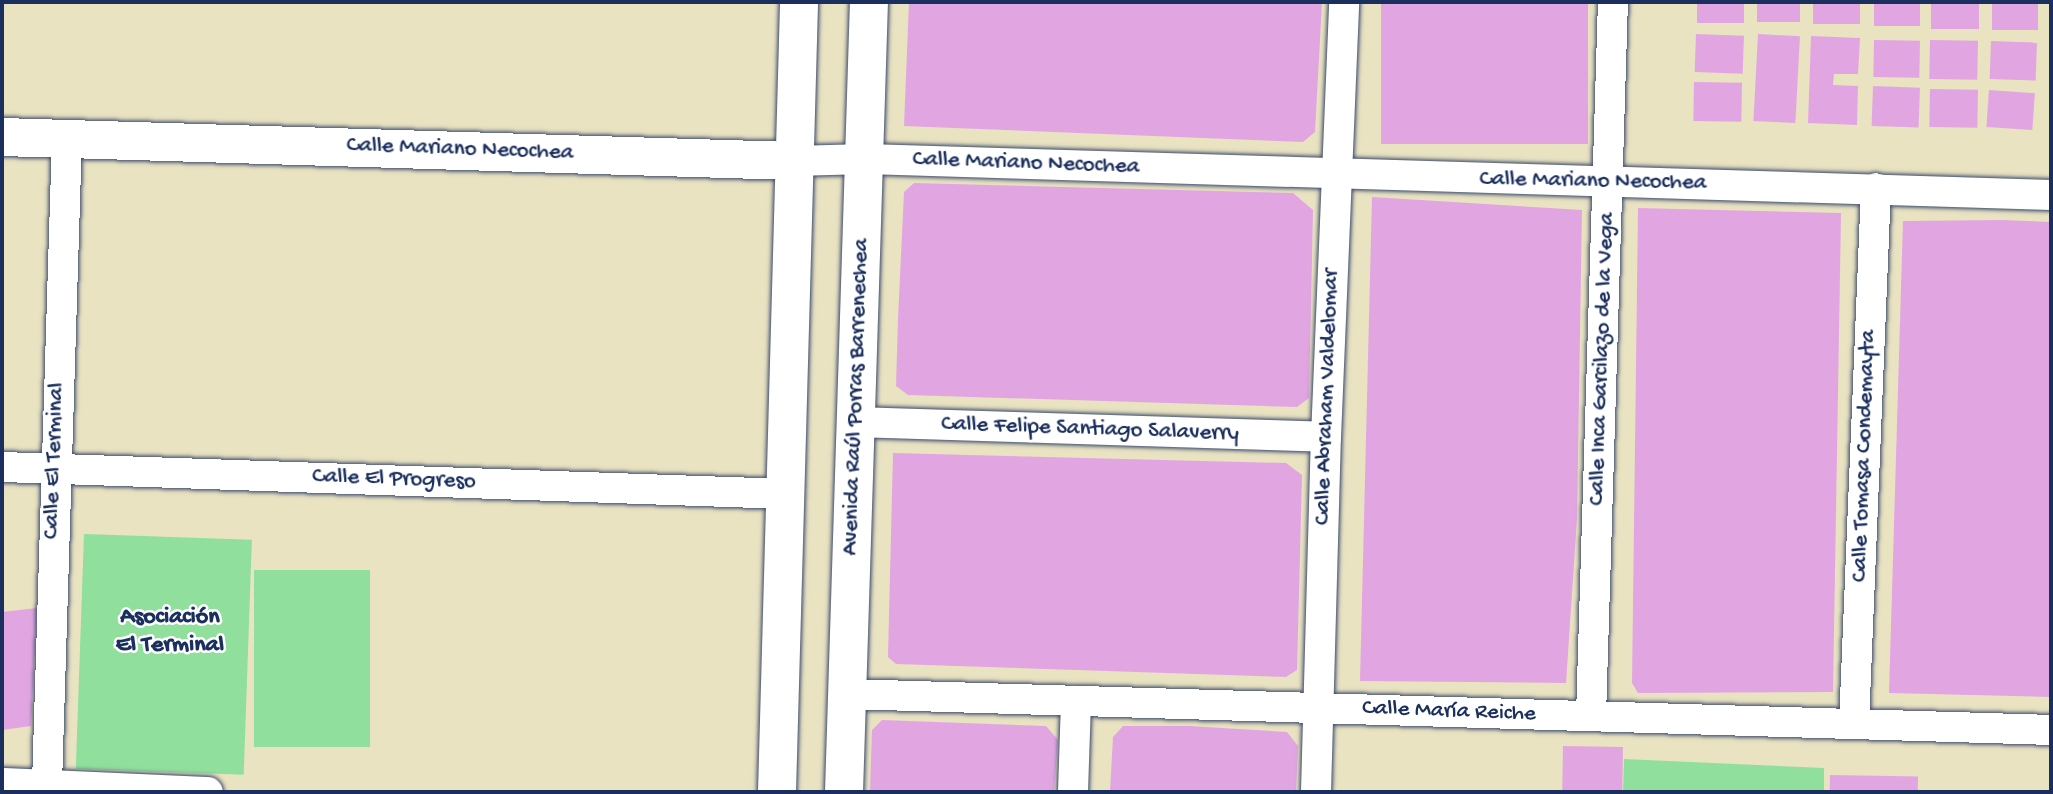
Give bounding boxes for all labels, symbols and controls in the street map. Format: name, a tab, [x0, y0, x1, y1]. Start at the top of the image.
street label: Calle Mariano Necochea	[346, 132, 574, 168]
street label: Calle Mariano Necochea	[912, 146, 1140, 182]
street label: Calle Mariano Necochea	[1479, 166, 1707, 198]
street label: Calle Inca Garcilazo de la Vega	[1584, 212, 1622, 506]
street label: Avenida Raúl Porras Barrenechea	[838, 238, 876, 556]
street label: Calle Abraham Valdelomar	[1310, 268, 1346, 526]
street label: Calle Tomasa Condemayta	[1847, 329, 1883, 583]
street label: Calle El Terminal	[38, 382, 72, 540]
street label: Calle Felipe Santiago Salaverry	[941, 411, 1239, 449]
street label: Calle El Progreso	[312, 463, 476, 497]
district label: Asociación El Terminal	[116, 604, 224, 660]
street label: Calle María Reiche	[1362, 695, 1536, 729]

